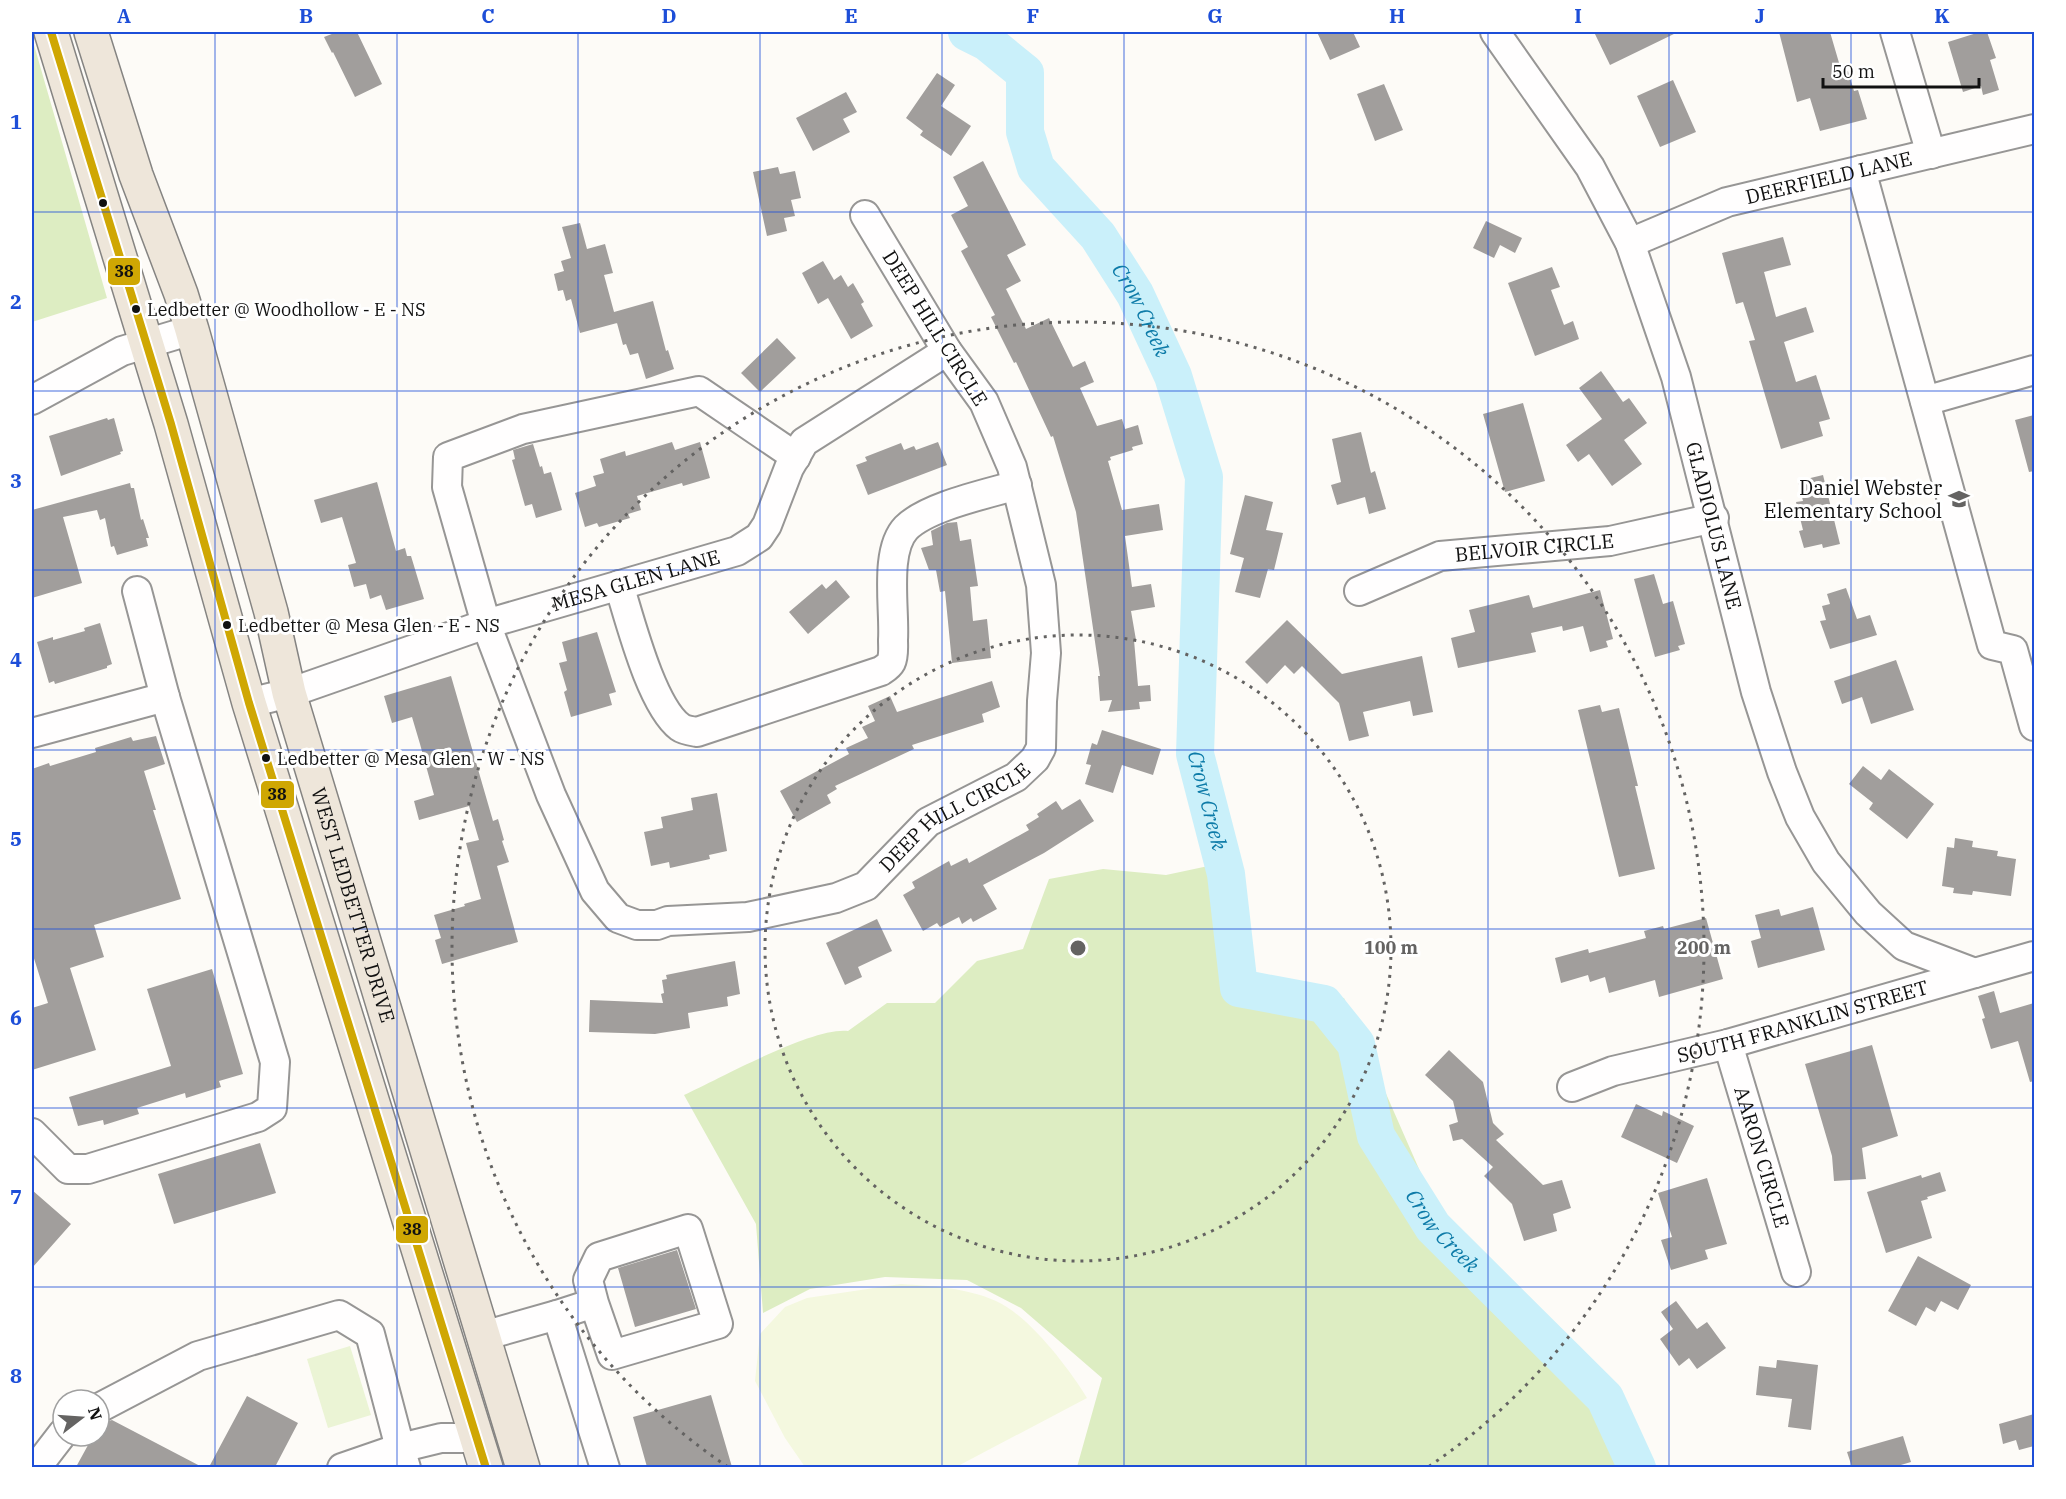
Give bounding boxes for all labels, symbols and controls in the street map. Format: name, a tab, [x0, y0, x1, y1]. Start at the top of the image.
text: A	[117, 2, 131, 29]
text: B	[299, 2, 313, 29]
text: C	[481, 2, 495, 29]
text: D	[661, 2, 677, 29]
text: E	[844, 2, 858, 29]
text: F	[1027, 2, 1039, 29]
text: G	[1207, 2, 1223, 29]
text: H	[1389, 2, 1405, 29]
text: I	[1574, 2, 1582, 29]
text: J	[1755, 2, 1765, 29]
text: K	[1934, 2, 1950, 29]
scale bar	[1823, 51, 1979, 89]
text: 50 m	[1832, 60, 1875, 83]
text: 1	[10, 108, 22, 135]
street label: DEERFIELD LANE	[1743, 144, 1915, 210]
unlabelled marker	[97, 197, 109, 209]
street label: DEEP HILL CIRCLE	[877, 245, 994, 411]
line badge: 38	[107, 257, 141, 286]
water label: Crow Creek	[1106, 257, 1178, 362]
text: 38	[114, 261, 134, 281]
text: 2	[10, 288, 22, 315]
place label: Ledbetter @ Woodhollow - E - NS	[147, 298, 426, 321]
marker: Ledbetter @ Woodhollow - E - NS	[130, 303, 142, 315]
street label: GLADIOLUS LANE	[1680, 439, 1748, 612]
text: 3	[10, 467, 22, 494]
place label: Daniel Webster Elementary School	[1764, 474, 1942, 524]
school or university icon: Daniel Webster Elementary School	[1947, 487, 1971, 511]
street label: BELVOIR CIRCLE	[1454, 527, 1615, 568]
street label: MESA GLEN LANE	[548, 543, 723, 617]
place label: Ledbetter @ Mesa Glen - E - NS	[238, 614, 500, 637]
marker: Ledbetter @ Mesa Glen - E - NS	[221, 619, 233, 631]
text: 4	[10, 646, 22, 673]
place label: Ledbetter @ Mesa Glen - W - NS	[277, 747, 545, 770]
water label: Crow Creek	[1182, 747, 1234, 854]
marker: Ledbetter @ Mesa Glen - W - NS	[260, 752, 272, 764]
street label: DEEP HILL CIRCLE	[873, 756, 1036, 878]
line badge: 38	[260, 780, 295, 809]
text: 38	[267, 784, 287, 804]
street label: WEST LEDBETTER DRIVE	[305, 784, 402, 1026]
text: 5	[10, 825, 22, 852]
text: 100 m	[1364, 936, 1419, 959]
text: 200 m	[1677, 936, 1732, 959]
centre of rings	[1068, 938, 1088, 958]
street label: SOUTH FRANKLIN STREET	[1674, 973, 1931, 1069]
text: 6	[10, 1004, 22, 1031]
street label: AARON CIRCLE	[1728, 1083, 1796, 1231]
text: 7	[10, 1183, 22, 1210]
water label: Crow Creek	[1400, 1184, 1487, 1279]
line badge: 38	[395, 1215, 429, 1244]
text: 38	[402, 1219, 422, 1239]
text: 8	[10, 1362, 22, 1389]
north arrow	[51, 1388, 111, 1448]
text: N	[84, 1405, 107, 1423]

